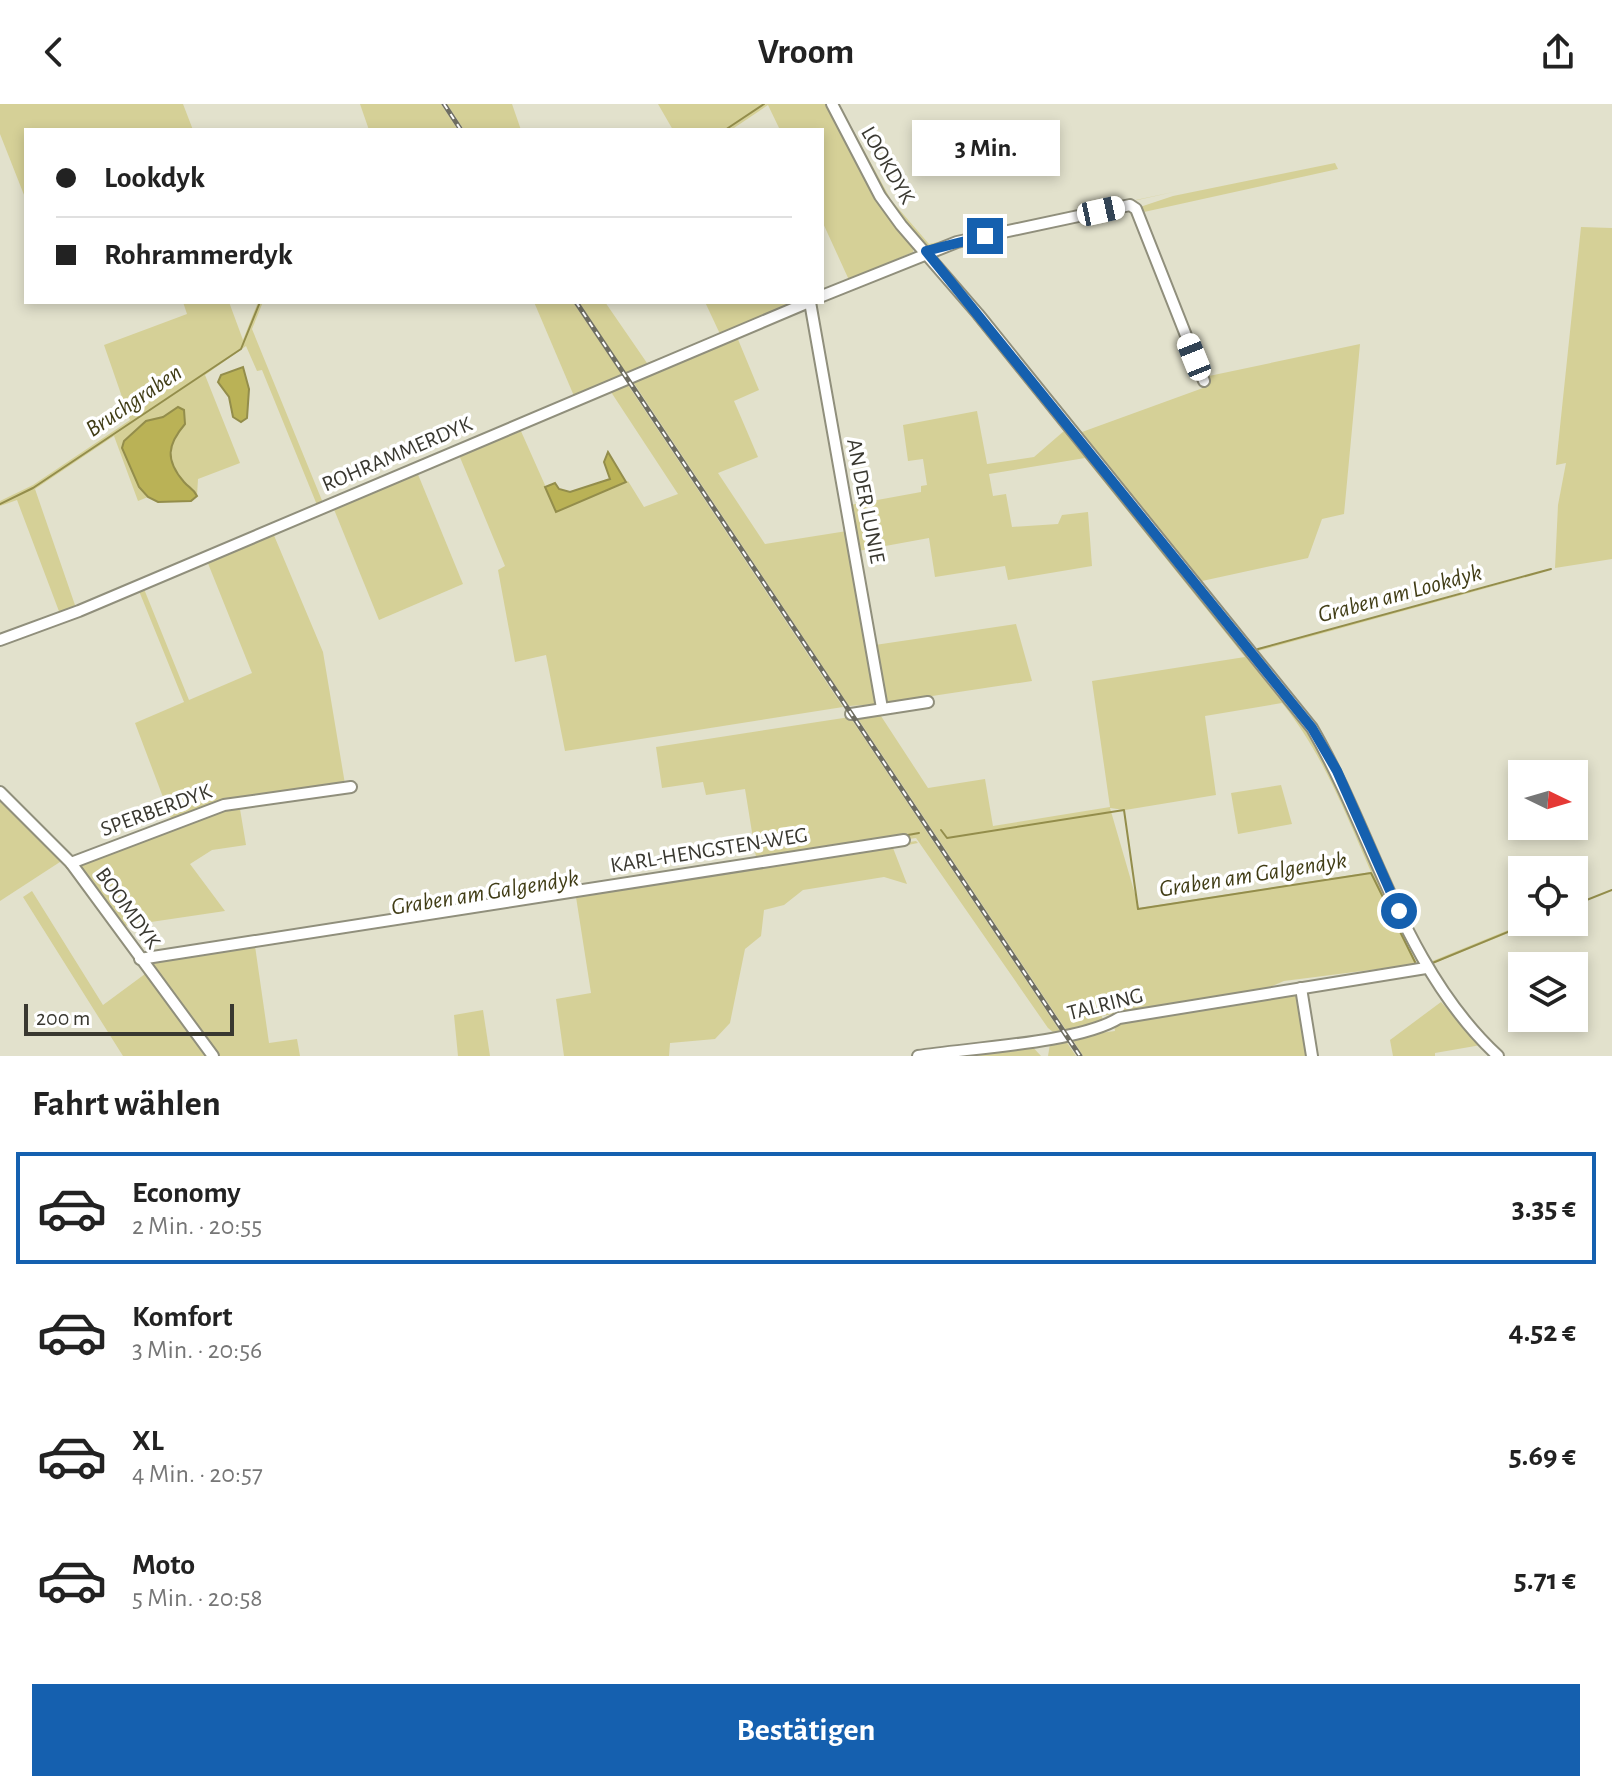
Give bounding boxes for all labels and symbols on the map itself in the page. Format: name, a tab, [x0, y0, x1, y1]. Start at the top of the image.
callout: 3 Min.	[911, 120, 1059, 176]
street label: LOOKDYK	[857, 122, 919, 208]
car	[1075, 194, 1127, 228]
route end	[967, 218, 1003, 254]
car	[1174, 330, 1214, 384]
water label: Bruchgraben	[82, 360, 186, 442]
street label: ROHRAMMERDYK	[319, 412, 476, 496]
street label: AN DER LUNIE	[843, 437, 889, 566]
water label: Graben am Lookdyk	[1315, 561, 1485, 627]
north arrow	[1508, 760, 1588, 840]
street label: SPERBERDYK	[98, 779, 215, 840]
street label: KARL-HENGSTEN-WEG	[609, 824, 809, 876]
water label: Graben am Galgendyk	[1158, 848, 1348, 902]
street label: BOOMDYK	[91, 863, 165, 953]
water label: Graben am Galgendyk	[390, 866, 580, 920]
route start	[1381, 893, 1417, 929]
street label: TALRING	[1065, 984, 1145, 1024]
scale bar	[24, 1000, 234, 1036]

